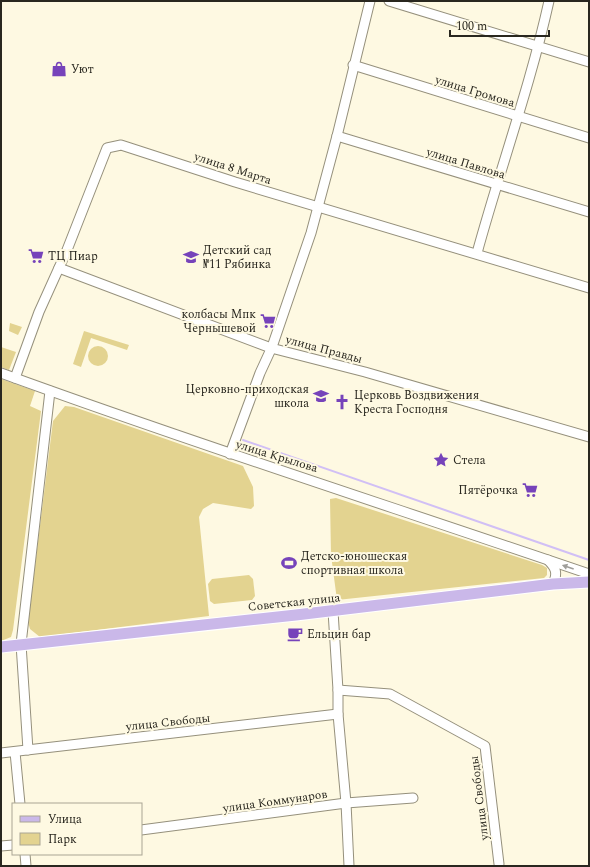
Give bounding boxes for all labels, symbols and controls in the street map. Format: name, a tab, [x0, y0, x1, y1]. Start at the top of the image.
scale bar	[450, 12, 549, 38]
text: 100 m	[456, 17, 487, 36]
shop icon: Уют	[50, 60, 68, 78]
place label: Уют	[71, 60, 94, 79]
street label: улица Громова	[432, 70, 517, 113]
street label: улица Павлова	[423, 142, 508, 185]
street label: улица 8 Марта	[191, 147, 274, 190]
place label: Детский сад №11 Рябинка	[203, 241, 271, 274]
supermarket icon: ТЦ Пиар	[27, 247, 45, 265]
place label: ТЦ Пиар	[48, 247, 98, 266]
school or university icon: Детский сад №11 Рябинка	[182, 248, 200, 266]
place label: колбасы Мпк Чернышевой	[181, 305, 256, 338]
supermarket icon: колбасы Мпк Чернышевой	[259, 312, 277, 330]
street label: улица Правды	[282, 330, 365, 369]
place label: Церковно-приходская школа	[186, 380, 309, 413]
place label: Церковь Воздвижения Креста Господня	[354, 386, 479, 419]
school or university icon: Церковно-приходская школа	[312, 387, 330, 405]
church icon: Церковь Воздвижения Креста Господня	[333, 393, 351, 411]
street label: улица Крылова	[233, 435, 320, 478]
place icon: Стела	[432, 451, 450, 469]
place label: Стела	[453, 451, 486, 470]
place label: Пятёрочка	[458, 481, 518, 500]
supermarket icon: Пятёрочка	[521, 481, 539, 499]
place label: Детско-юношеская спортивная школа	[301, 547, 407, 580]
sports icon: Детско-юношеская спортивная школа	[280, 554, 298, 572]
one-way arrow	[562, 563, 574, 569]
street label: Советская улица	[247, 588, 341, 617]
cafe icon: Ельцин бар	[286, 625, 304, 643]
place label: Ельцин бар	[307, 625, 371, 644]
street label: улица Свободы	[124, 709, 211, 736]
street label: улица Свободы	[465, 754, 494, 842]
street label: улица Коммунаров	[221, 785, 328, 818]
legend	[12, 803, 142, 855]
text: Улица	[48, 810, 82, 829]
text: Парк	[48, 830, 77, 849]

